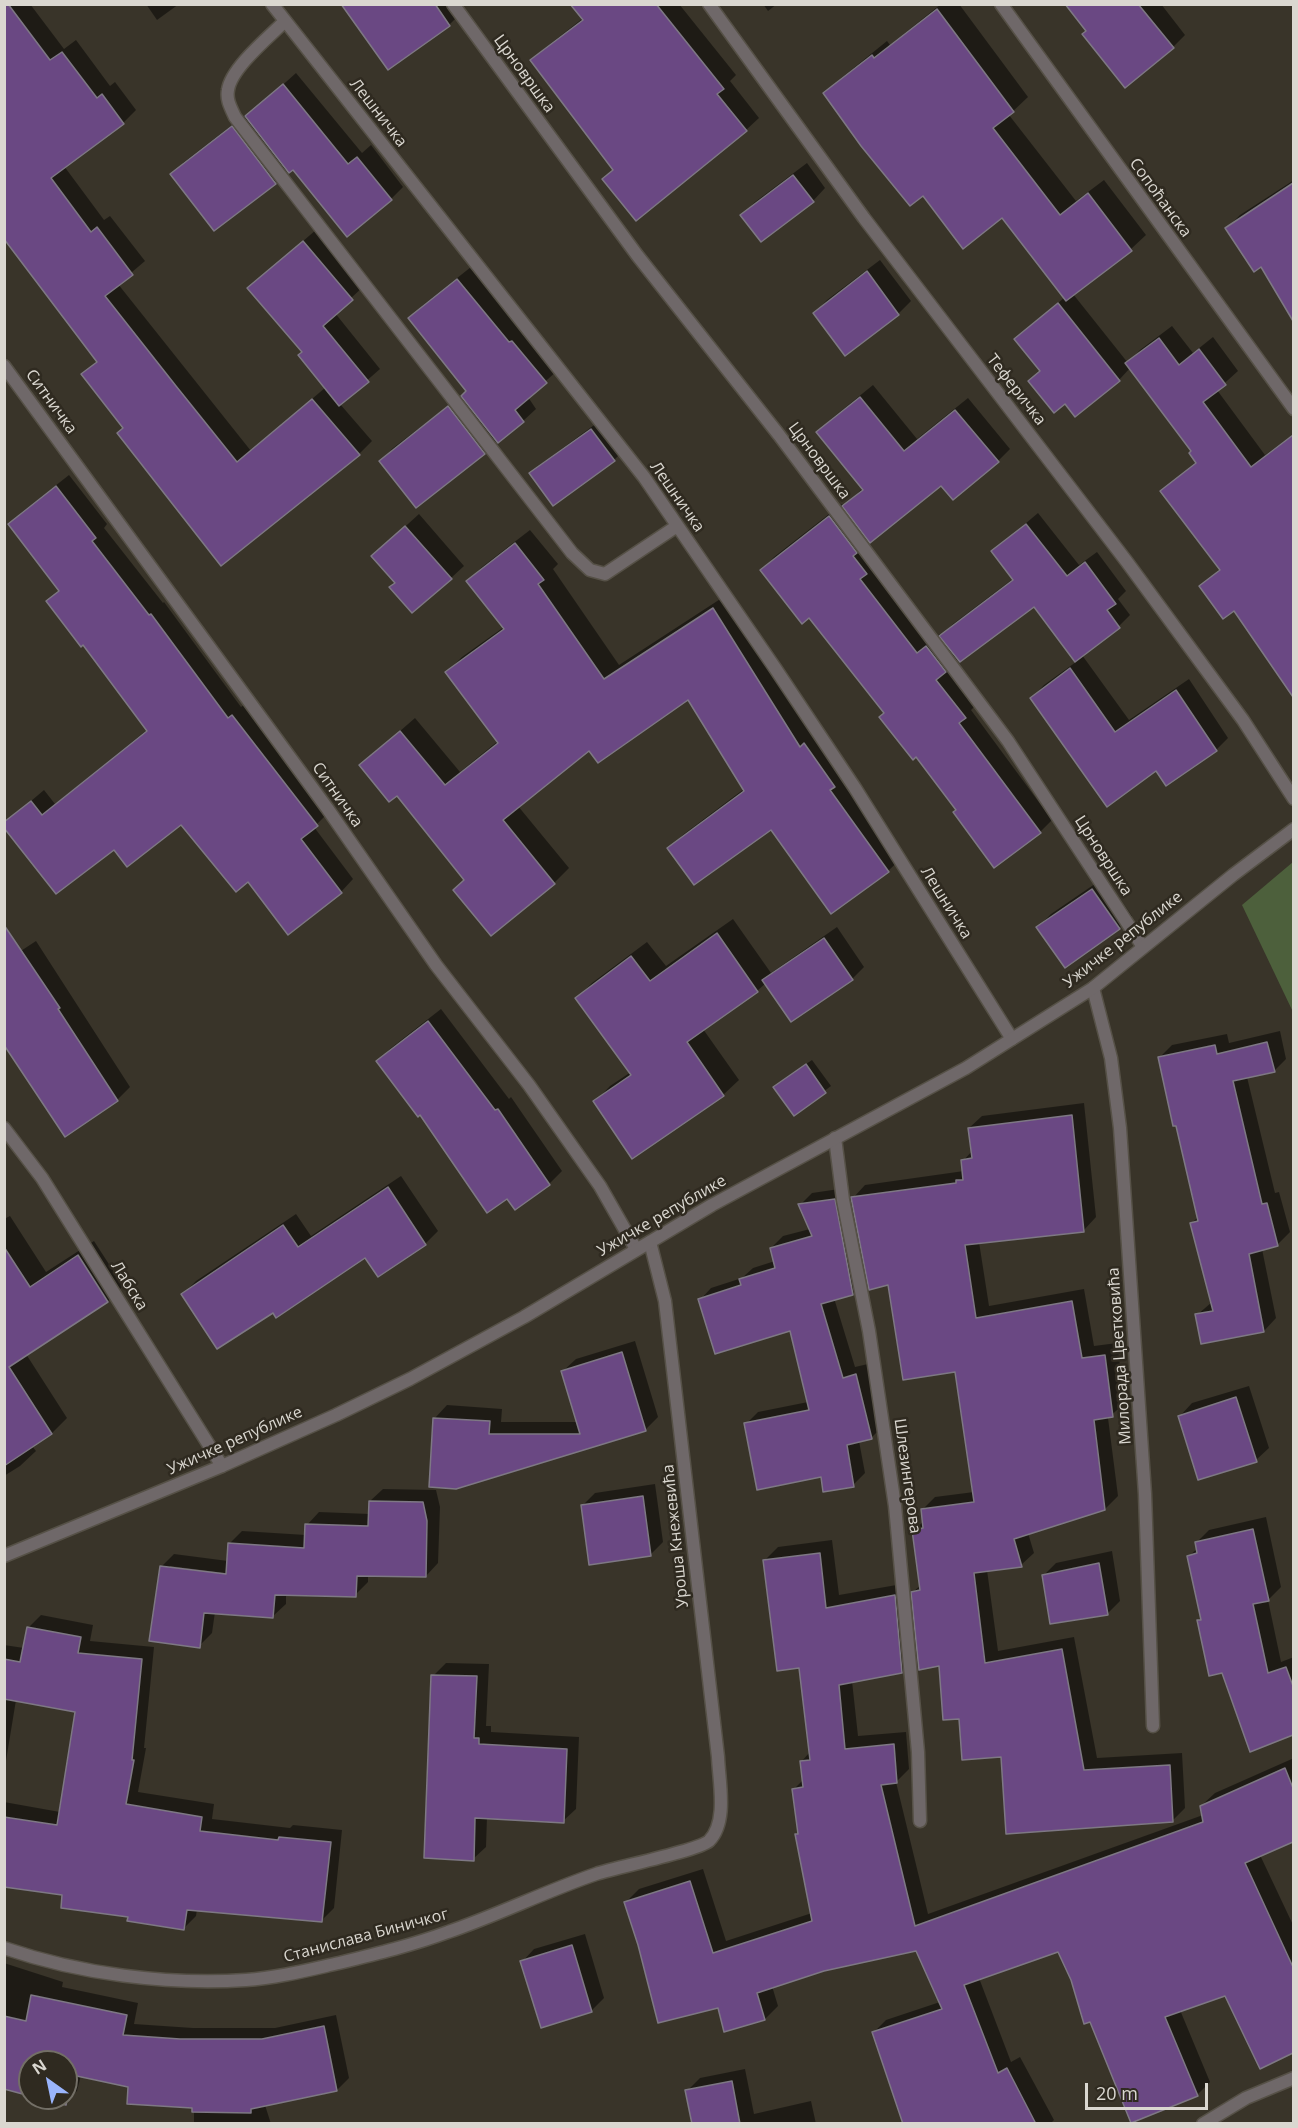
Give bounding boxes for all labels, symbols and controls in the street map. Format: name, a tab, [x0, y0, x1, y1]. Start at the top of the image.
street label: Црновршка	[489, 31, 559, 117]
street label: Лешничка	[345, 75, 411, 151]
street label: Сопоћанска	[1125, 155, 1195, 241]
street label: Теферичка	[982, 351, 1050, 429]
street label: Ситничка	[21, 366, 81, 438]
street label: Црновршка	[784, 419, 854, 503]
street label: Лешничка	[646, 458, 708, 536]
street label: Ситничка	[308, 759, 366, 831]
street label: Црновршка	[1070, 812, 1136, 900]
street label: Лешничка	[916, 863, 976, 943]
street label: Ужичке републике	[1060, 888, 1186, 992]
street label: Ужичке републике	[594, 1171, 730, 1261]
street label: Лабска	[106, 1258, 152, 1314]
street label: Милорада Цветковића	[1104, 1267, 1136, 1445]
street label: Ужичке републике	[165, 1403, 305, 1479]
street label: Шлезингерова	[889, 1417, 925, 1535]
street label: Уроша Кнежевића	[659, 1463, 693, 1609]
street label: Станислава Биничког	[282, 1905, 450, 1967]
north arrow	[18, 2050, 78, 2110]
text: N	[28, 2054, 51, 2079]
scale bar	[1088, 2071, 1211, 2109]
text: 20 m	[1096, 2081, 1138, 2105]

